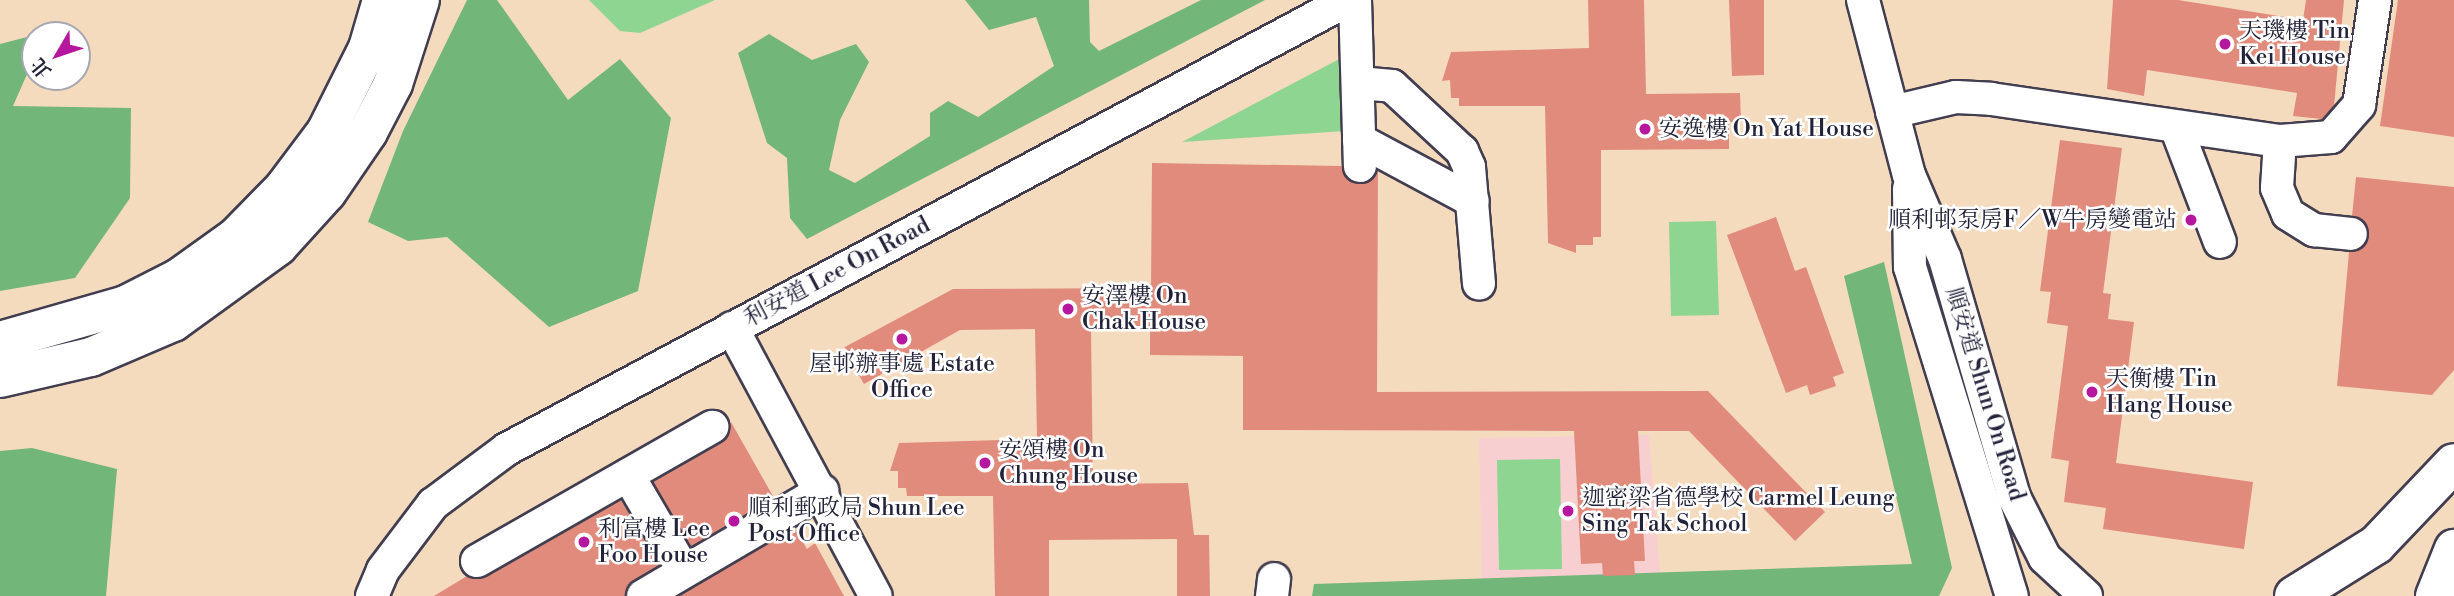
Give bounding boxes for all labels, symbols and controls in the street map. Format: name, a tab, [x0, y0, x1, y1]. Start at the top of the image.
place label: 天璣樓 Tin Kei House	[2239, 17, 2350, 71]
north arrow	[21, 21, 91, 91]
marker: 天璣樓 Tin Kei House	[2217, 36, 2233, 52]
text: 北	[26, 53, 57, 83]
place label: 安逸樓 On Yat House	[1659, 115, 1874, 143]
marker: 安逸樓 On Yat House	[1637, 121, 1653, 137]
place label: 順利邨泵房F／W牛房變電站	[1888, 206, 2177, 234]
street label: 利安道 Lee On Road	[739, 211, 935, 333]
marker: 順利邨泵房F／W牛房變電站	[2183, 212, 2199, 228]
place label: 安澤樓 On Chak House	[1082, 282, 1206, 336]
street label: 順安道 Shun On Road	[1939, 284, 2031, 504]
marker: 安澤樓 On Chak House	[1060, 301, 1076, 317]
marker: 屋邨辦事處 Estate Office	[894, 331, 910, 347]
place label: 屋邨辦事處 Estate Office	[809, 350, 995, 404]
place label: 天衡樓 Tin Hang House	[2106, 365, 2233, 419]
marker: 天衡樓 Tin Hang House	[2084, 384, 2100, 400]
place label: 安頌樓 On Chung House	[999, 436, 1138, 490]
marker: 安頌樓 On Chung House	[977, 455, 993, 471]
place label: 迦密梁省德學校 Carmel Leung Sing Tak School	[1582, 484, 1894, 538]
place label: 順利郵政局 Shun Lee Post Office	[748, 494, 965, 548]
marker: 迦密梁省德學校 Carmel Leung Sing Tak School	[1560, 503, 1576, 519]
marker: 順利郵政局 Shun Lee Post Office	[726, 513, 742, 529]
place label: 利富樓 Lee Foo House	[598, 515, 710, 569]
marker: 利富樓 Lee Foo House	[576, 534, 592, 550]

